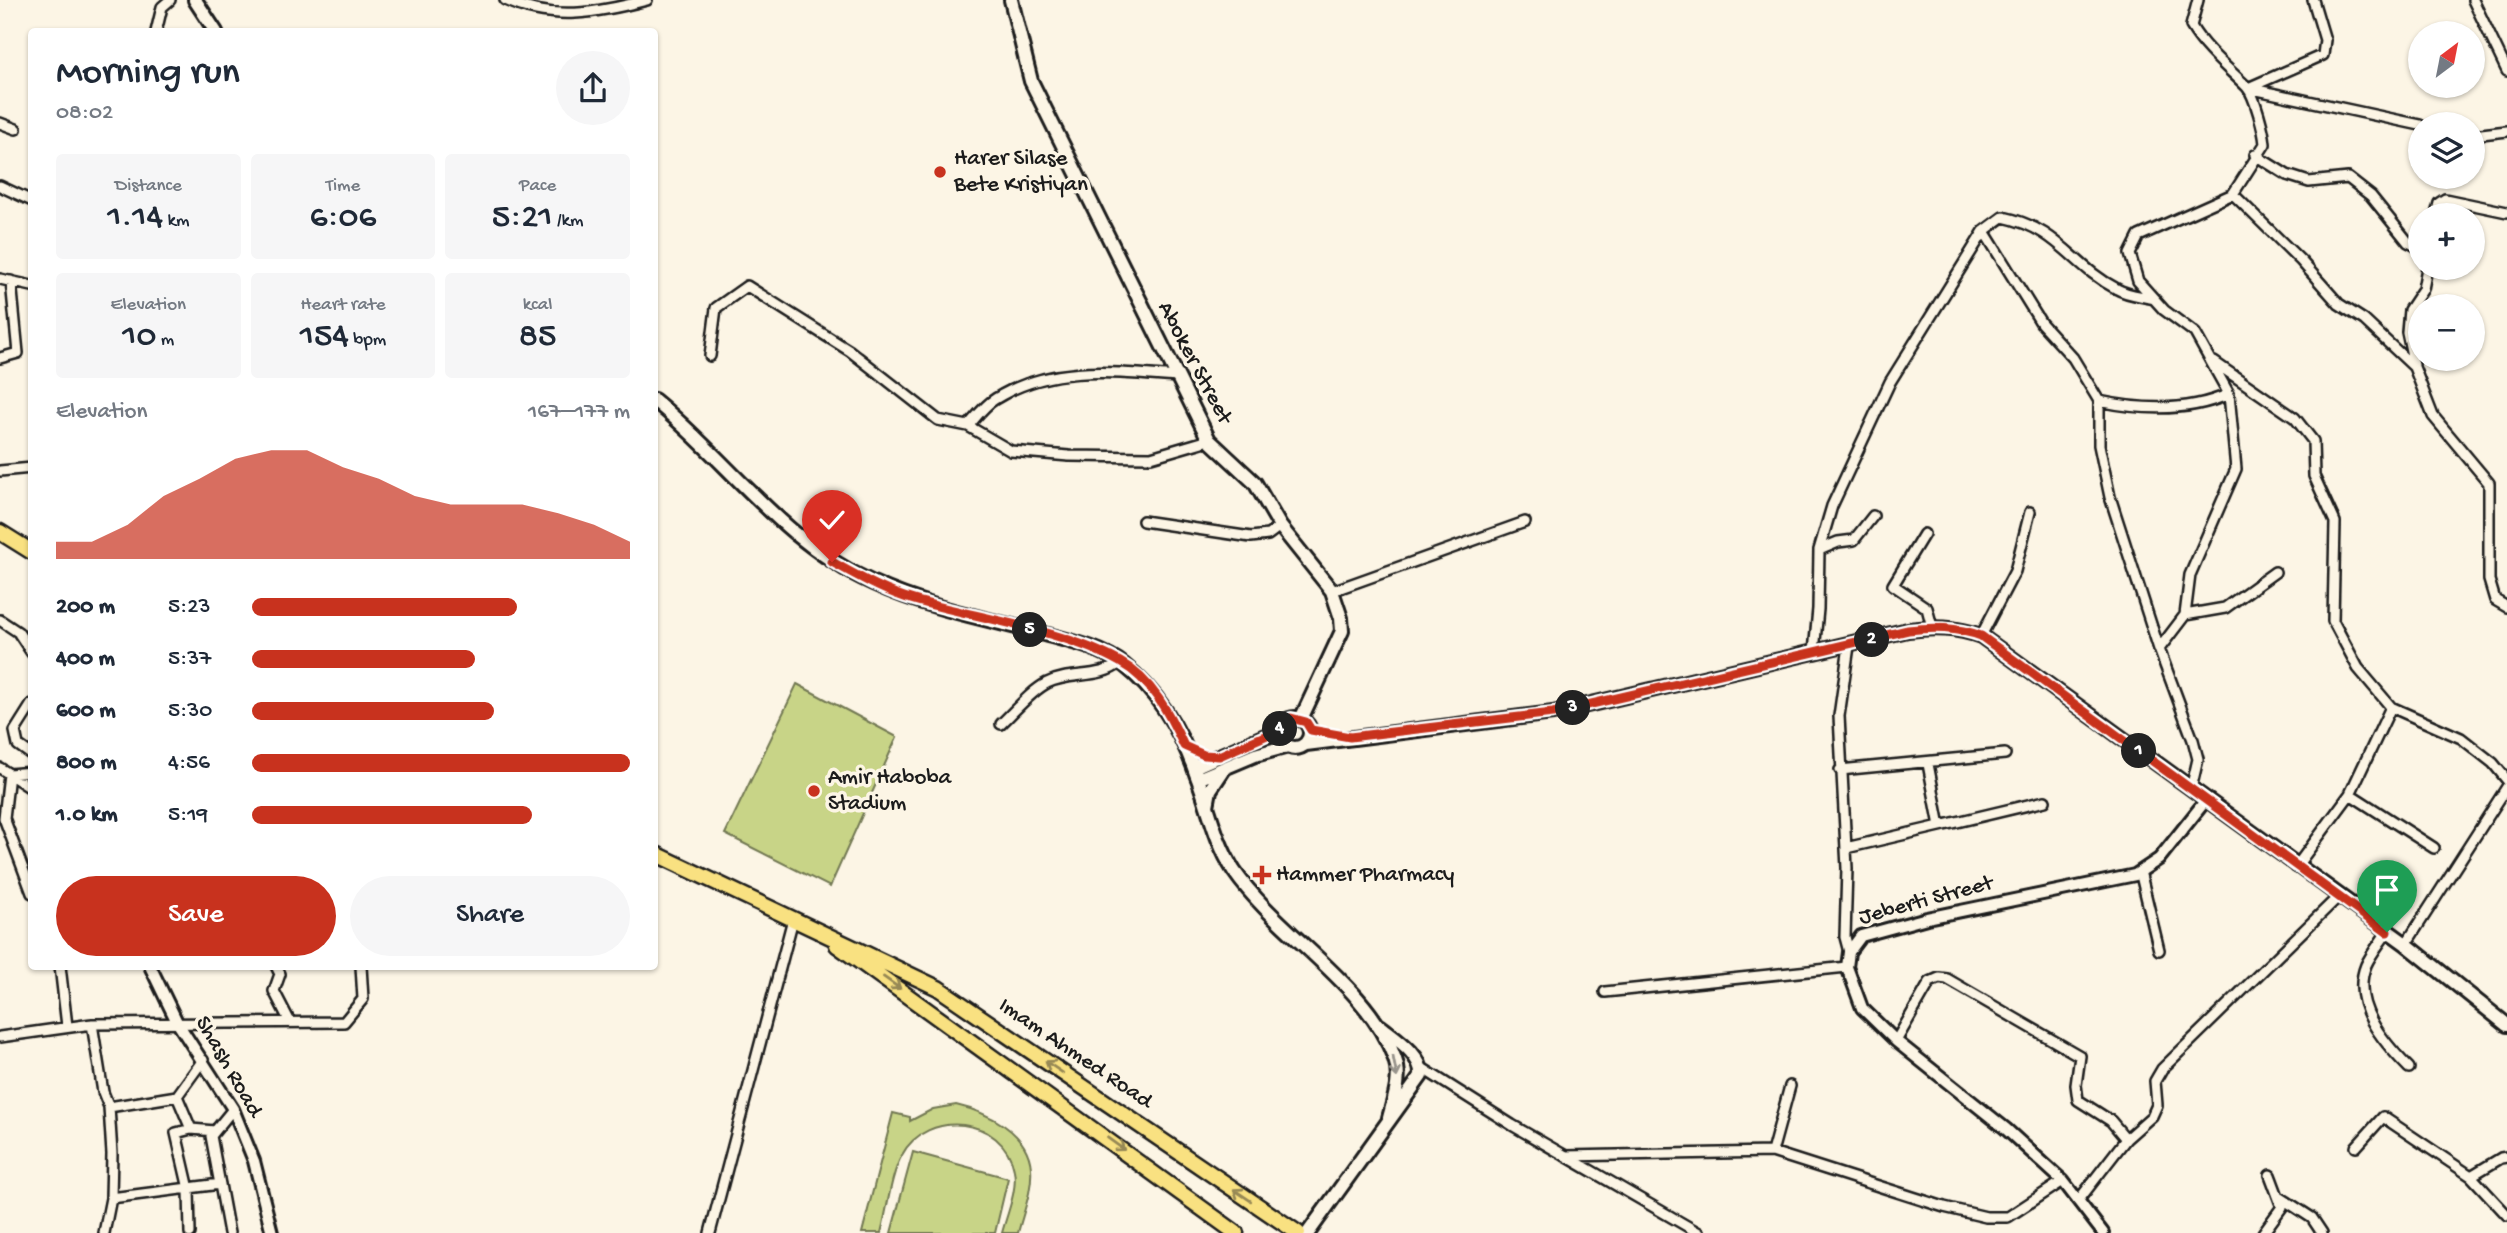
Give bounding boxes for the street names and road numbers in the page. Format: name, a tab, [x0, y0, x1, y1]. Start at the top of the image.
street label: Aboker Street	[1150, 297, 1238, 430]
street label: Jeberti Street	[1856, 870, 1997, 932]
street label: Imam Ahmed Road	[993, 993, 1158, 1116]
street label: Shash Road	[188, 1012, 269, 1124]

